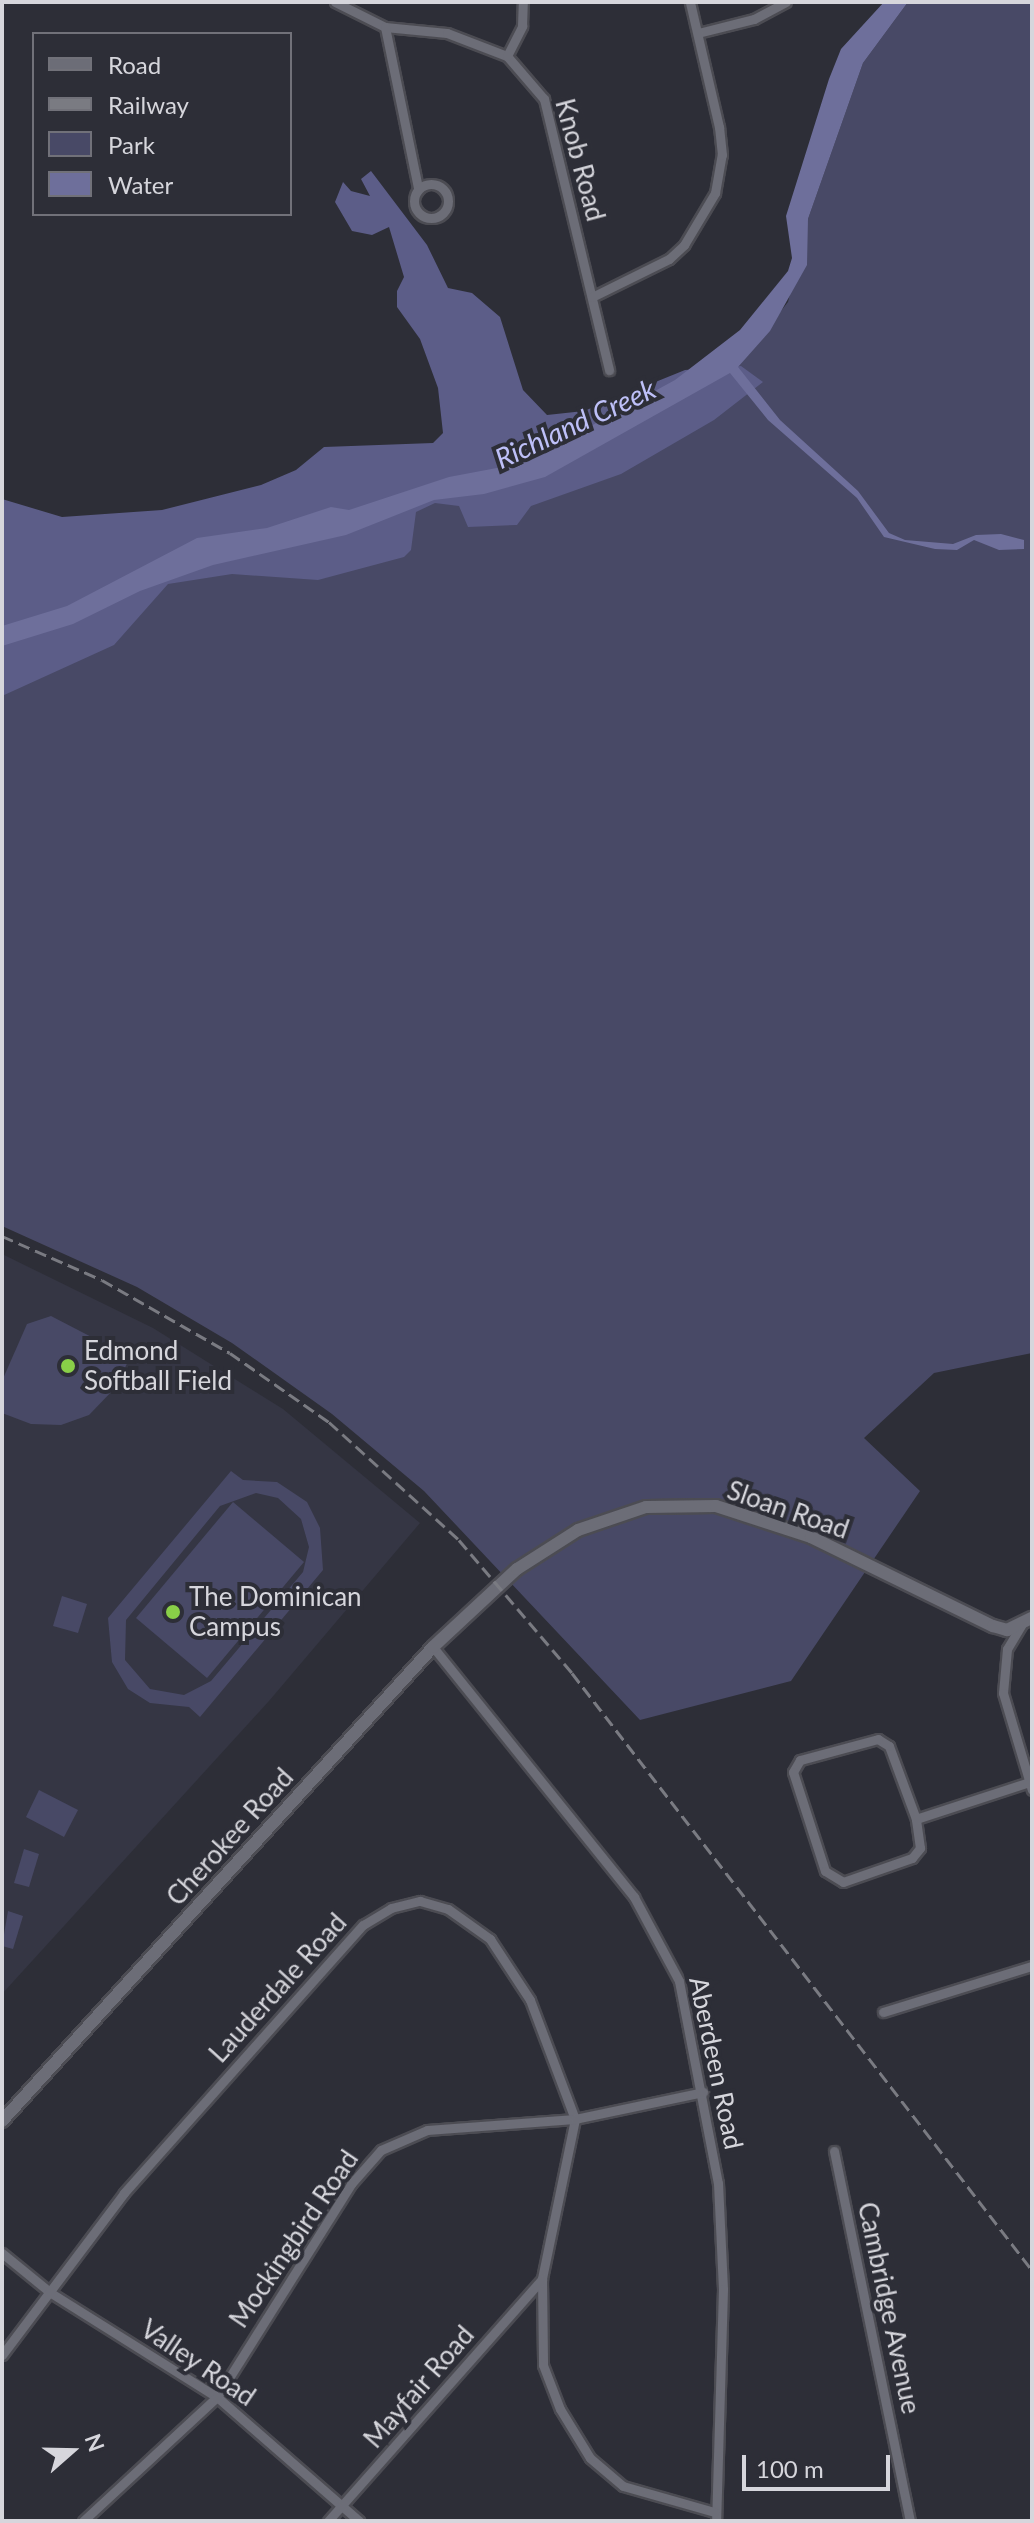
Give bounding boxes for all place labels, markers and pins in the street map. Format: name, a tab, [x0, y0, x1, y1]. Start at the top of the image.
place label: Edmond Softball Field	[84, 1335, 232, 1396]
marker: Edmond Softball Field	[59, 1357, 77, 1375]
place label: The Dominican Campus	[189, 1581, 362, 1642]
marker: The Dominican Campus	[164, 1603, 182, 1621]

